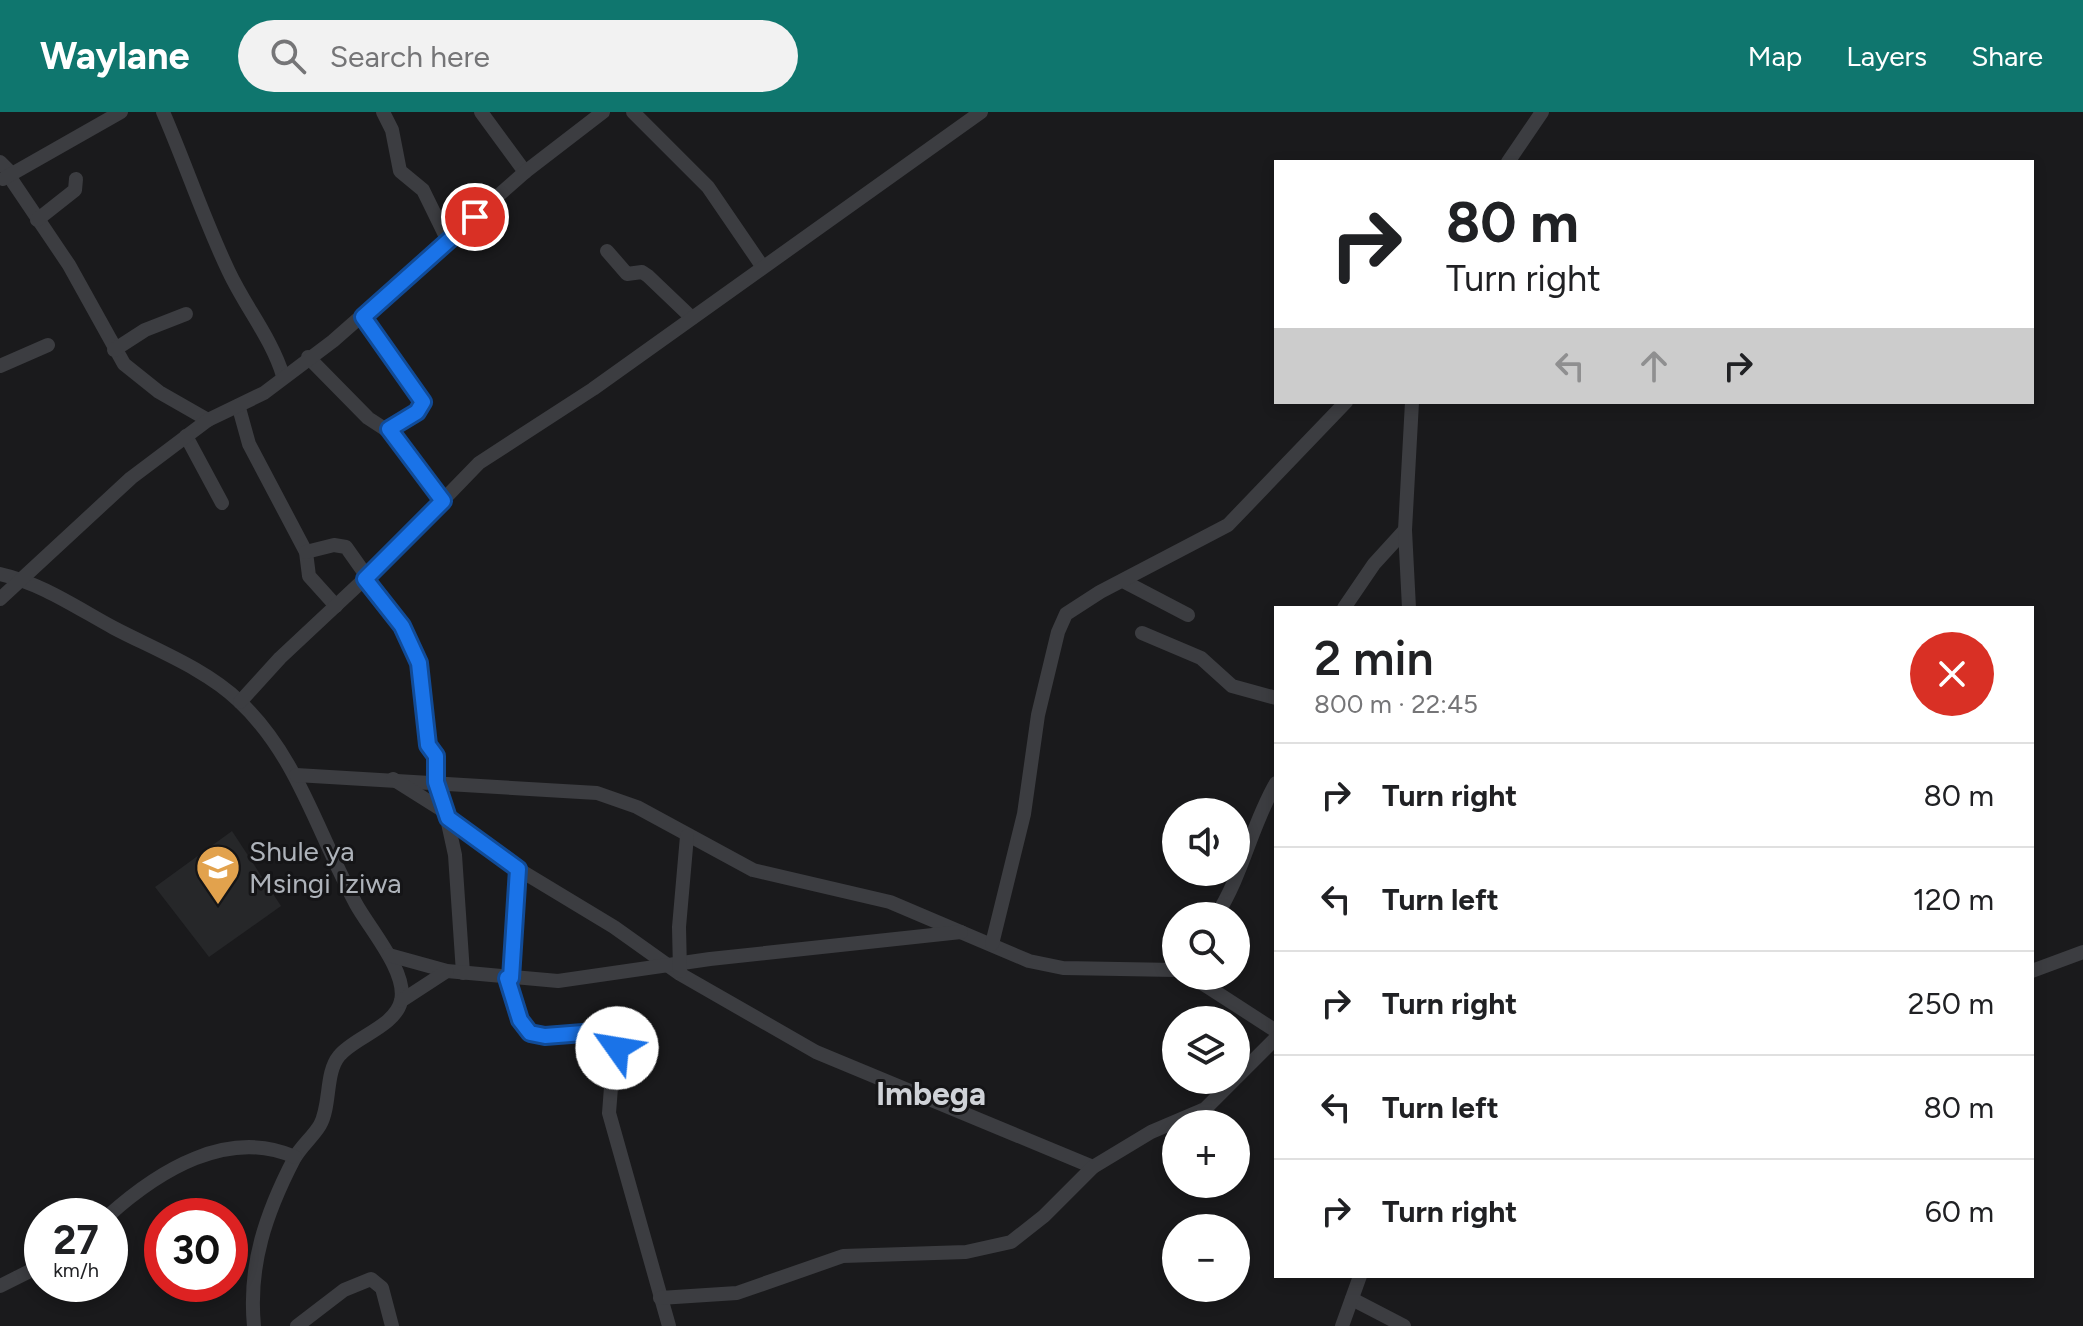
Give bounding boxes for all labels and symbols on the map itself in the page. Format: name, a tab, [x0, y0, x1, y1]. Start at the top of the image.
pin	[441, 183, 509, 251]
place label: Shule ya Msingi Iziwa	[249, 834, 401, 900]
school or university icon: Shule ya Msingi Iziwa	[194, 843, 242, 906]
position arrow	[575, 1006, 659, 1090]
district label: Imbega	[876, 1075, 986, 1113]
speed limit sign: 30	[144, 1198, 248, 1302]

